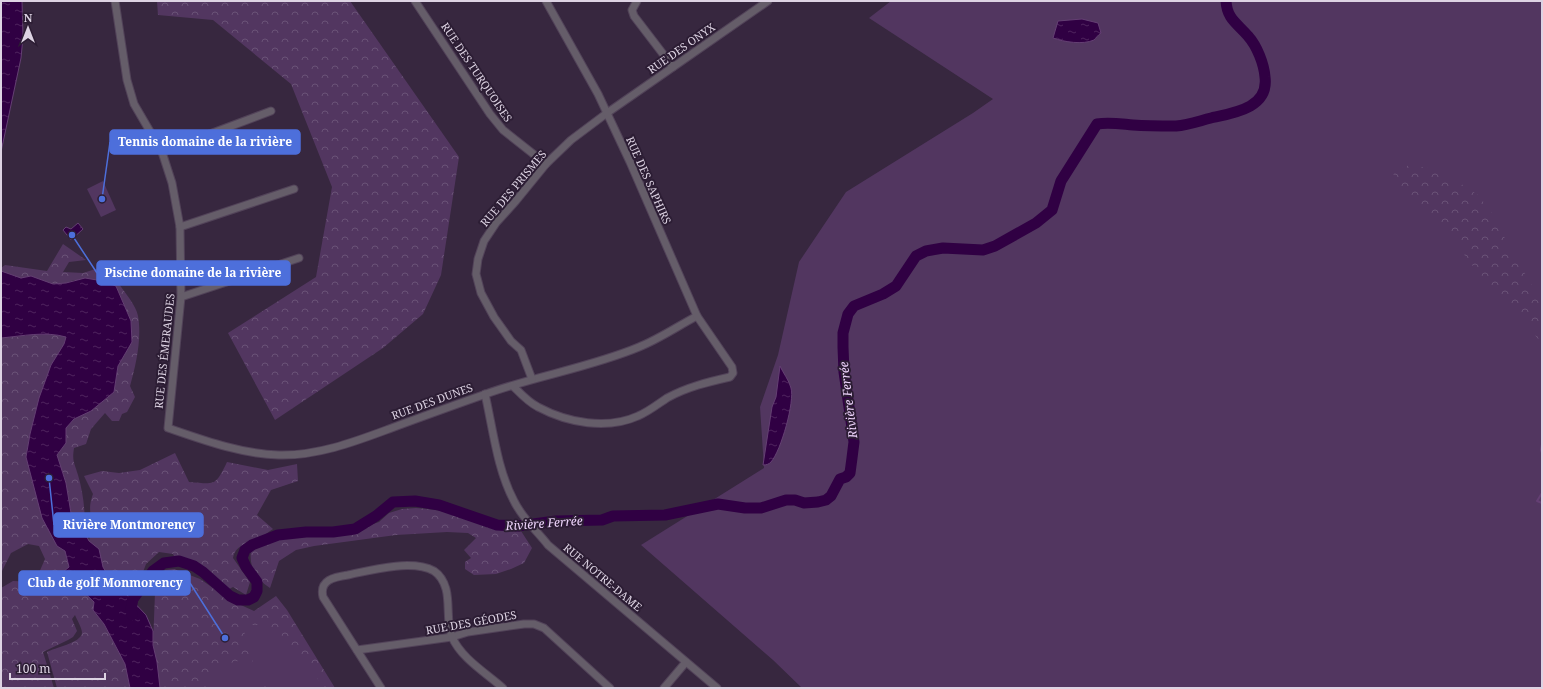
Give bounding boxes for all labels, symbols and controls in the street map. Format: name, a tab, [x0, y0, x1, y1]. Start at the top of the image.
north arrow	[8, 8, 48, 48]
text: N	[24, 10, 33, 25]
street label: RUE DES TURQUOISES	[438, 19, 516, 125]
street label: RUE DES ONYX	[644, 19, 718, 77]
callout: Tennis domaine de la rivière	[110, 130, 300, 154]
text: Tennis domaine de la rivière	[118, 133, 292, 150]
street label: RUE DES SAPHIRS	[623, 134, 675, 226]
street label: RUE DES PRISMES	[477, 147, 549, 229]
callout: Piscine domaine de la rivière	[97, 261, 290, 285]
text: Piscine domaine de la rivière	[105, 264, 282, 281]
street label: RUE DES ÉMERAUDES	[150, 293, 178, 409]
water label: Rivière Ferrée	[835, 360, 861, 440]
street label: RUE DES DUNES	[389, 379, 475, 423]
water label: Rivière Ferrée	[504, 512, 583, 534]
callout: Rivière Montmorency	[54, 513, 203, 537]
text: Rivière Montmorency	[63, 516, 195, 533]
street label: RUE NOTRE-DAME	[561, 540, 645, 614]
callout: Club de golf Monmorency	[19, 571, 190, 595]
text: Club de golf Monmorency	[27, 574, 183, 591]
street label: RUE DES GÉODES	[424, 607, 518, 637]
scale bar	[10, 655, 105, 681]
text: 100 m	[16, 660, 51, 677]

